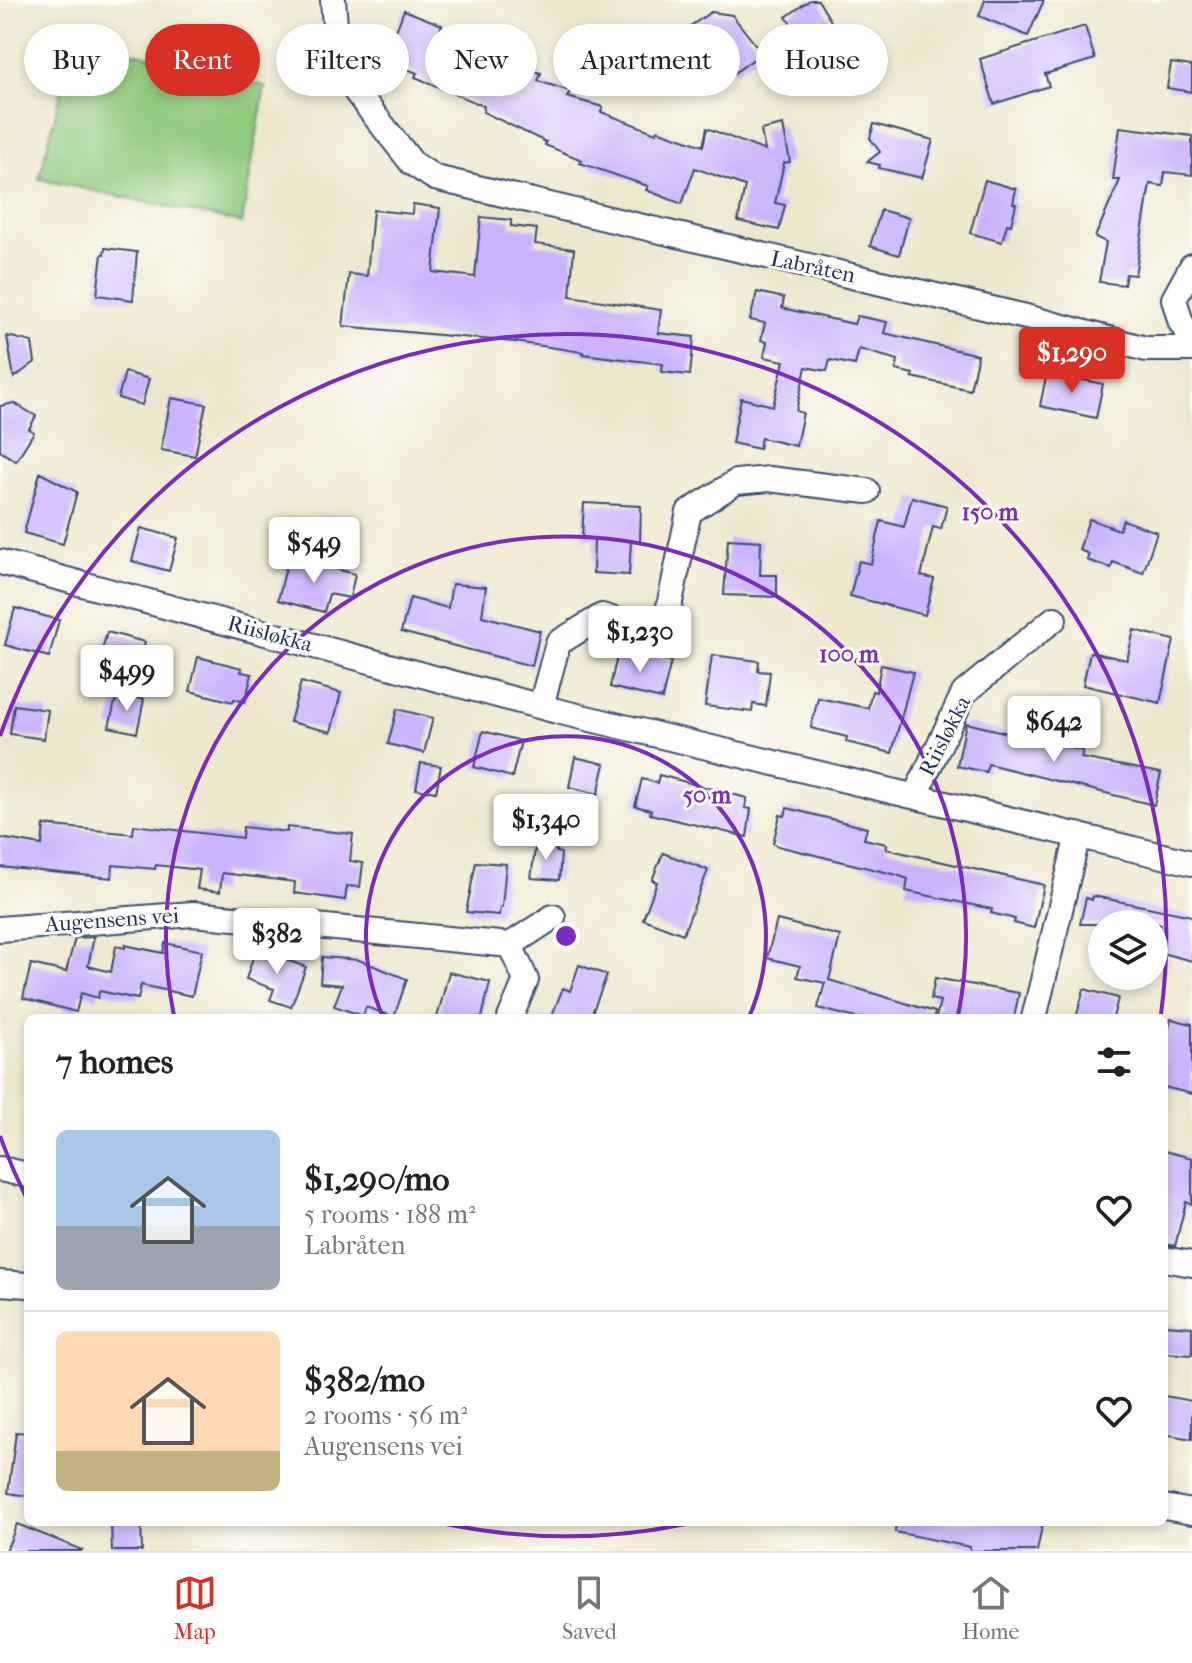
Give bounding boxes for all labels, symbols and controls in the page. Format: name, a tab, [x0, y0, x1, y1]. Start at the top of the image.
chip: Buy	[24, 24, 129, 96]
chip: Rent	[145, 24, 260, 96]
chip: Filters	[276, 24, 409, 96]
chip: New	[425, 24, 537, 96]
chip: Apartment	[553, 24, 740, 96]
chip: House	[756, 24, 888, 96]
street label: Labråten	[768, 245, 858, 289]
pin: $1,290	[1007, 327, 1137, 395]
text: $1,290	[1037, 337, 1107, 368]
text: 150 m	[961, 498, 1020, 526]
pin: $549	[267, 517, 361, 585]
text: $549	[287, 527, 341, 558]
pin: $1,230	[575, 606, 705, 674]
street label: Riisløkka	[225, 610, 316, 658]
text: $1,230	[606, 616, 674, 647]
text: 100 m	[819, 640, 880, 668]
pin: $499	[80, 645, 174, 713]
text: $499	[99, 655, 155, 686]
street label: Riisløkka	[914, 691, 977, 781]
pin: $642	[1007, 696, 1101, 764]
text: $642	[1025, 706, 1083, 737]
text: 50 m	[683, 781, 732, 809]
pin: $1,340	[481, 794, 611, 862]
text: $1,340	[511, 804, 581, 835]
street label: Augensens vei	[43, 902, 180, 938]
pin: $382	[230, 908, 324, 976]
map controls	[1088, 910, 1168, 990]
button: layers	[1088, 910, 1168, 990]
text: $382	[251, 918, 303, 949]
centre of rings	[552, 922, 580, 950]
icon: filters	[1092, 1040, 1136, 1084]
text: 7 homes	[56, 1042, 173, 1082]
text: $1,290/mo	[304, 1159, 450, 1199]
icon: home	[120, 1162, 216, 1258]
icon: heart	[1092, 1188, 1136, 1232]
text: 5 rooms · 188 m²	[304, 1199, 476, 1230]
text: Labråten	[304, 1230, 406, 1261]
text: $382/mo	[304, 1360, 425, 1400]
icon: home	[120, 1363, 216, 1459]
icon: heart	[1092, 1389, 1136, 1433]
text: 2 rooms · 56 m²	[304, 1400, 468, 1431]
text: Augensens vei	[304, 1431, 463, 1462]
tab: Map	[173, 1571, 217, 1645]
tab: Saved	[562, 1571, 617, 1645]
tab: Home	[962, 1571, 1019, 1645]

